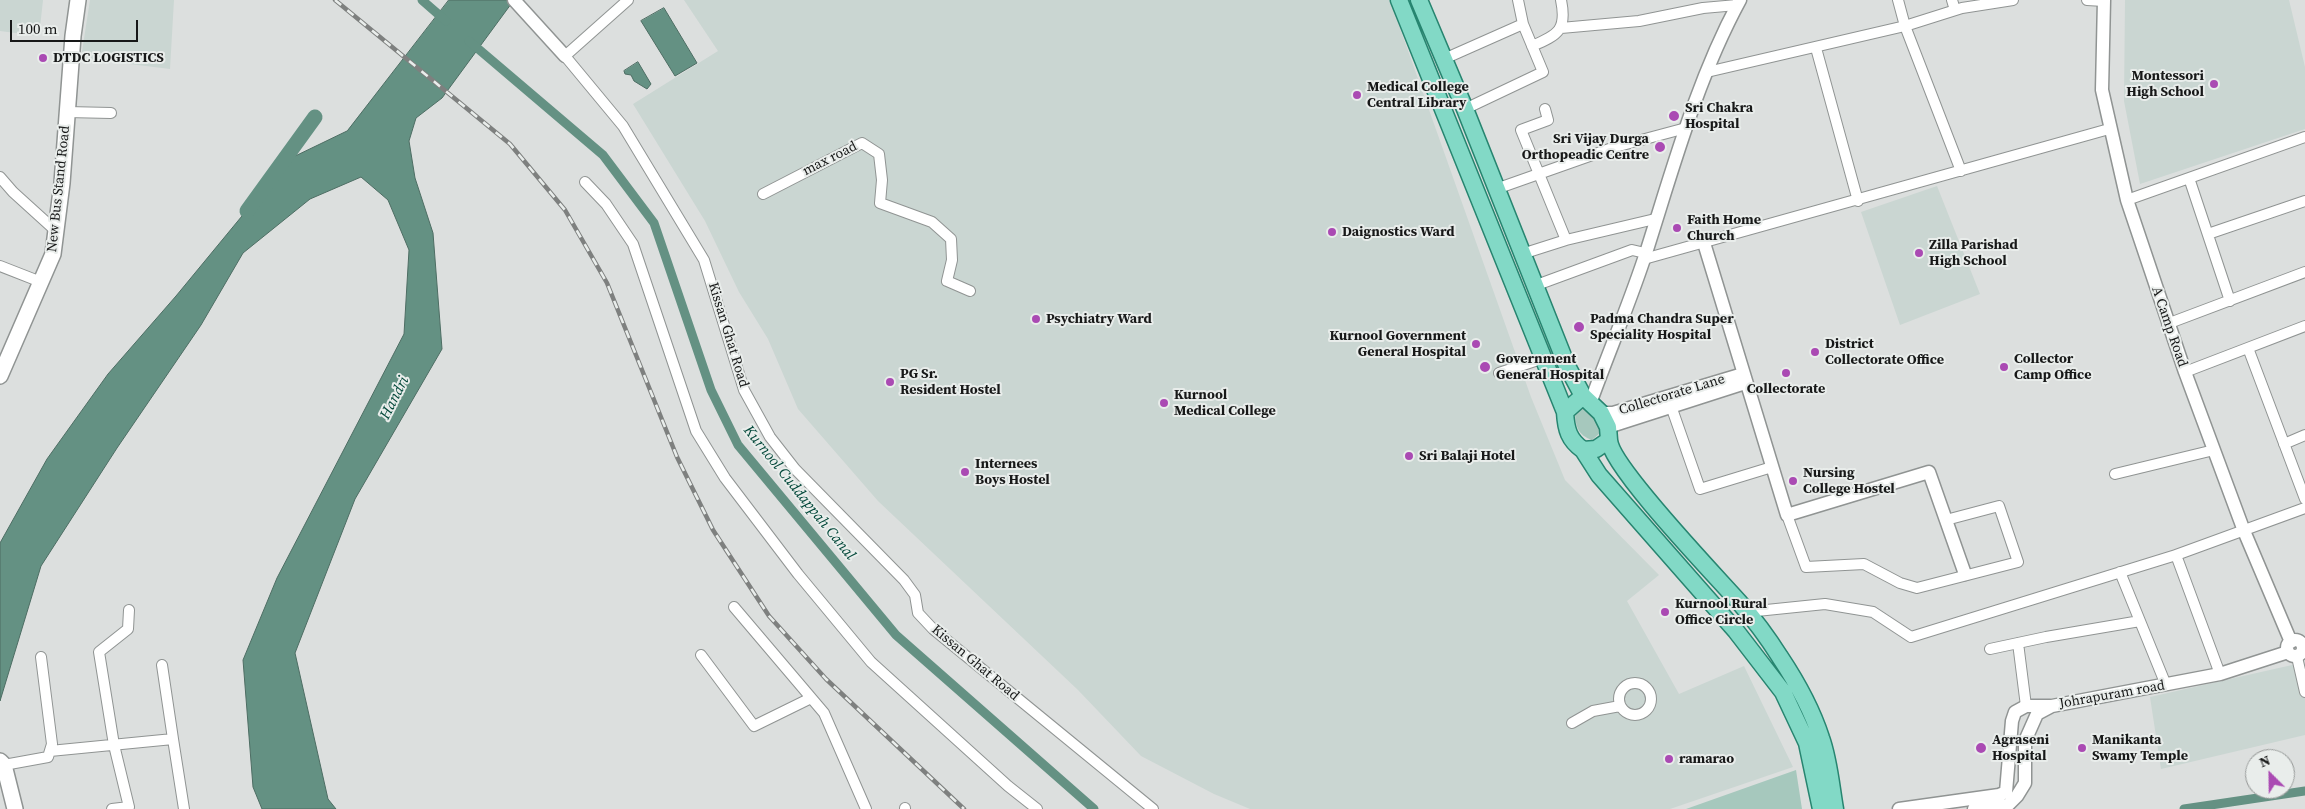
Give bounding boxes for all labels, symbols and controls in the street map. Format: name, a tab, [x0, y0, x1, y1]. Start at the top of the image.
scale bar	[12, 10, 140, 42]
text: 100 m	[18, 18, 58, 39]
place label: DTDC LOGISTICS	[53, 50, 164, 66]
marker: DTDC LOGISTICS	[37, 52, 49, 64]
place label: Montessori High School	[2126, 68, 2204, 100]
marker: Montessori High School	[2208, 78, 2220, 90]
place label: Medical College Central Library	[1367, 79, 1469, 111]
marker: Medical College Central Library	[1351, 89, 1363, 101]
place label: Sri Chakra Hospital	[1685, 100, 1753, 132]
marker: Sri Chakra Hospital	[1667, 109, 1681, 123]
street label: New Bus Stand Road	[44, 125, 74, 253]
place label: Sri Vijay Durga Orthopeadic Centre	[1522, 131, 1649, 164]
street label: max road	[800, 138, 860, 180]
marker: Sri Vijay Durga Orthopeadic Centre	[1653, 140, 1667, 154]
place label: Faith Home Church	[1687, 212, 1761, 244]
marker: Faith Home Church	[1671, 222, 1683, 234]
place label: Daignostics Ward	[1342, 224, 1455, 240]
marker: Daignostics Ward	[1326, 226, 1338, 238]
place label: Zilla Parishad High School	[1929, 237, 2018, 270]
marker: Zilla Parishad High School	[1913, 247, 1925, 259]
street label: Kissan Ghat Road	[704, 280, 752, 390]
street label: A Camp Road	[2147, 285, 2191, 369]
place label: Psychiatry Ward	[1046, 311, 1152, 327]
place label: Padma Chandra Super Speciality Hospital	[1590, 311, 1734, 344]
marker: Psychiatry Ward	[1030, 313, 1042, 325]
marker: Padma Chandra Super Speciality Hospital	[1572, 320, 1586, 334]
place label: Kurnool Government General Hospital	[1329, 328, 1466, 361]
place label: District Collectorate Office	[1825, 336, 1944, 368]
marker: Kurnool Government General Hospital	[1470, 338, 1482, 350]
marker: District Collectorate Office	[1809, 346, 1821, 358]
place label: Government General Hospital	[1496, 351, 1604, 384]
place label: Collector Camp Office	[2014, 351, 2091, 384]
marker: Government General Hospital	[1478, 360, 1492, 374]
marker: Collector Camp Office	[1998, 361, 2010, 373]
place label: PG Sr. Resident Hostel	[900, 366, 1001, 398]
marker: Collectorate	[1780, 367, 1792, 379]
street label: Collectorate Lane	[1617, 371, 1727, 419]
water label: Handri	[377, 373, 413, 423]
marker: PG Sr. Resident Hostel	[884, 376, 896, 388]
place label: Collectorate	[1747, 381, 1825, 397]
place label: Kurnool Medical College	[1174, 387, 1276, 420]
marker: Kurnool Medical College	[1158, 397, 1170, 409]
water label: Kurnool Cuddappah Canal	[739, 422, 859, 564]
place label: Sri Balaji Hotel	[1419, 448, 1515, 464]
marker: Sri Balaji Hotel	[1403, 450, 1415, 462]
place label: Internees Boys Hostel	[975, 456, 1050, 488]
place label: Nursing College Hostel	[1803, 465, 1895, 498]
marker: Internees Boys Hostel	[959, 466, 971, 478]
marker: Nursing College Hostel	[1787, 475, 1799, 487]
place label: Kurnool Rural Office Circle	[1675, 596, 1767, 628]
marker: Kurnool Rural Office Circle	[1659, 606, 1671, 618]
street label: Kissan Ghat Road	[928, 622, 1022, 704]
street label: Johrapuram road	[2058, 677, 2166, 713]
place label: Agraseni Hospital	[1992, 732, 2049, 764]
place label: Manikanta Swamy Temple	[2092, 732, 2188, 764]
marker: Agraseni Hospital	[1974, 741, 1988, 755]
marker: Manikanta Swamy Temple	[2076, 742, 2088, 754]
north arrow	[2245, 749, 2295, 799]
text: N	[2256, 750, 2273, 772]
place label: ramarao	[1679, 751, 1734, 767]
marker: ramarao	[1663, 753, 1675, 765]

